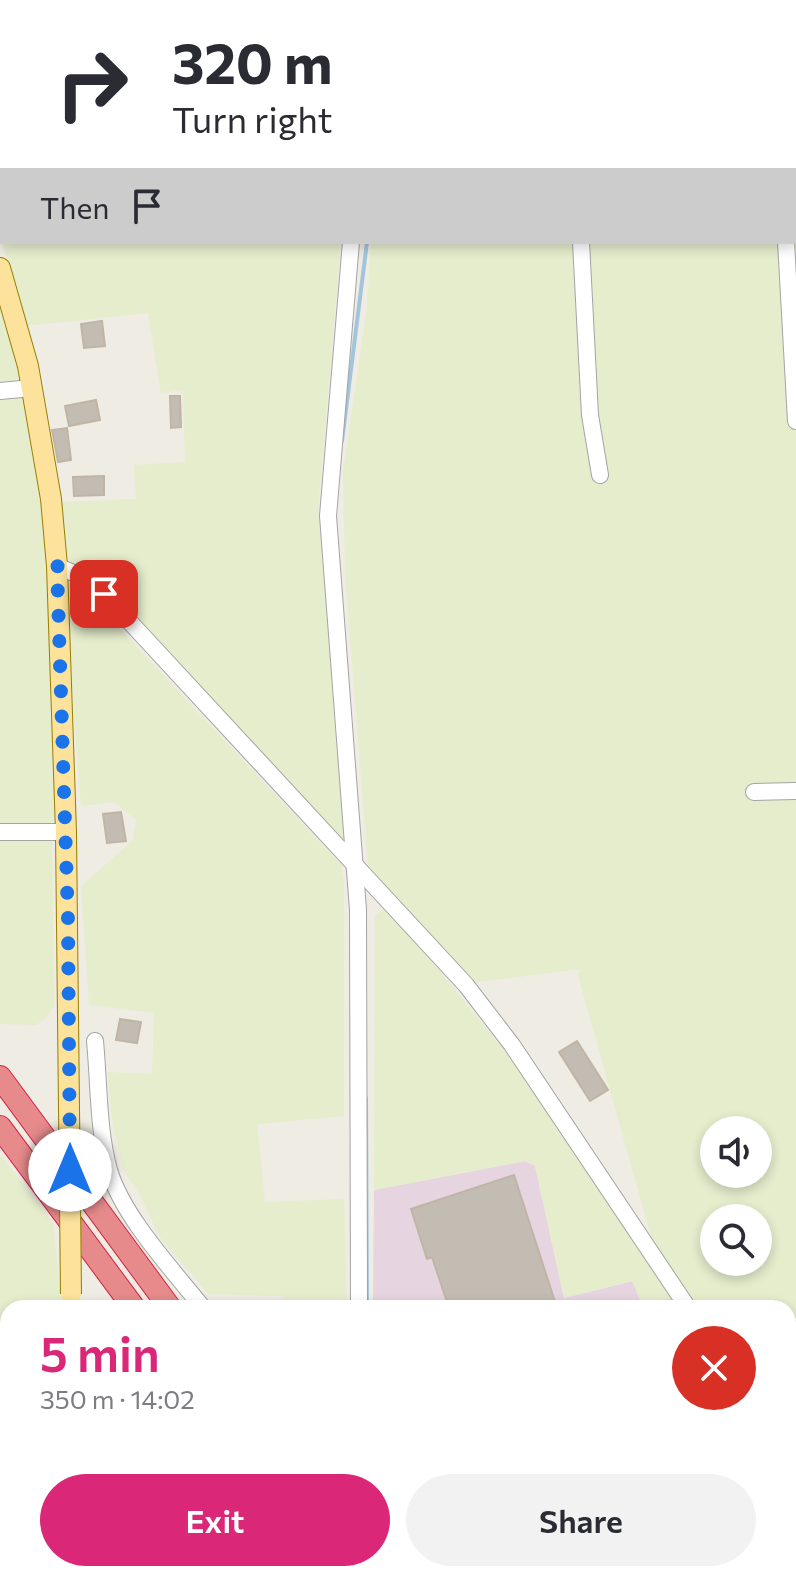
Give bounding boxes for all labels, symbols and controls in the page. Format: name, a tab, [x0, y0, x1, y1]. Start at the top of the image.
text: 320 m	[172, 27, 333, 96]
icon: right	[40, 32, 144, 136]
text: Turn right	[172, 96, 333, 140]
icon: arrive	[125, 184, 169, 228]
text: Then	[40, 188, 109, 225]
pin	[70, 560, 138, 628]
icon: arrive	[82, 572, 126, 616]
map controls	[700, 1116, 772, 1276]
button: sound	[700, 1116, 772, 1188]
position arrow	[28, 1128, 112, 1212]
button: search	[700, 1204, 772, 1276]
text: 5 min	[40, 1323, 160, 1382]
button: close	[672, 1326, 756, 1410]
text: 350 m · 14:02	[40, 1383, 195, 1414]
button: Exit	[40, 1474, 390, 1566]
button: Share	[406, 1474, 756, 1566]

